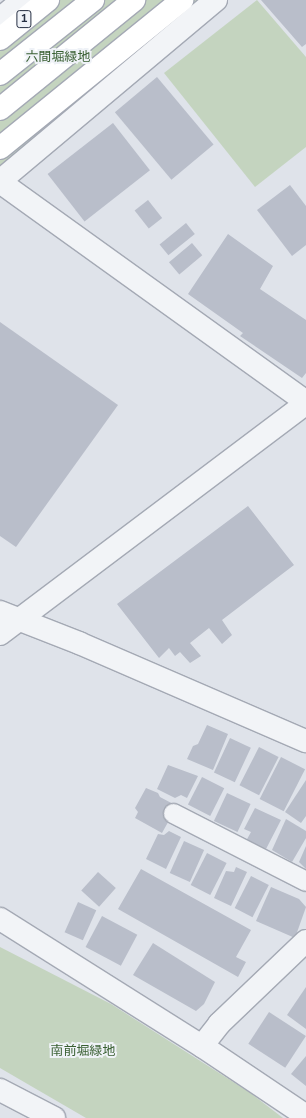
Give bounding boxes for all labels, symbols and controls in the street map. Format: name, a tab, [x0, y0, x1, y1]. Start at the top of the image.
road number: 1	[16, 9, 32, 29]
park label: 六間堀緑地	[26, 49, 90, 65]
park label: 南前堀緑地	[51, 1043, 115, 1059]

